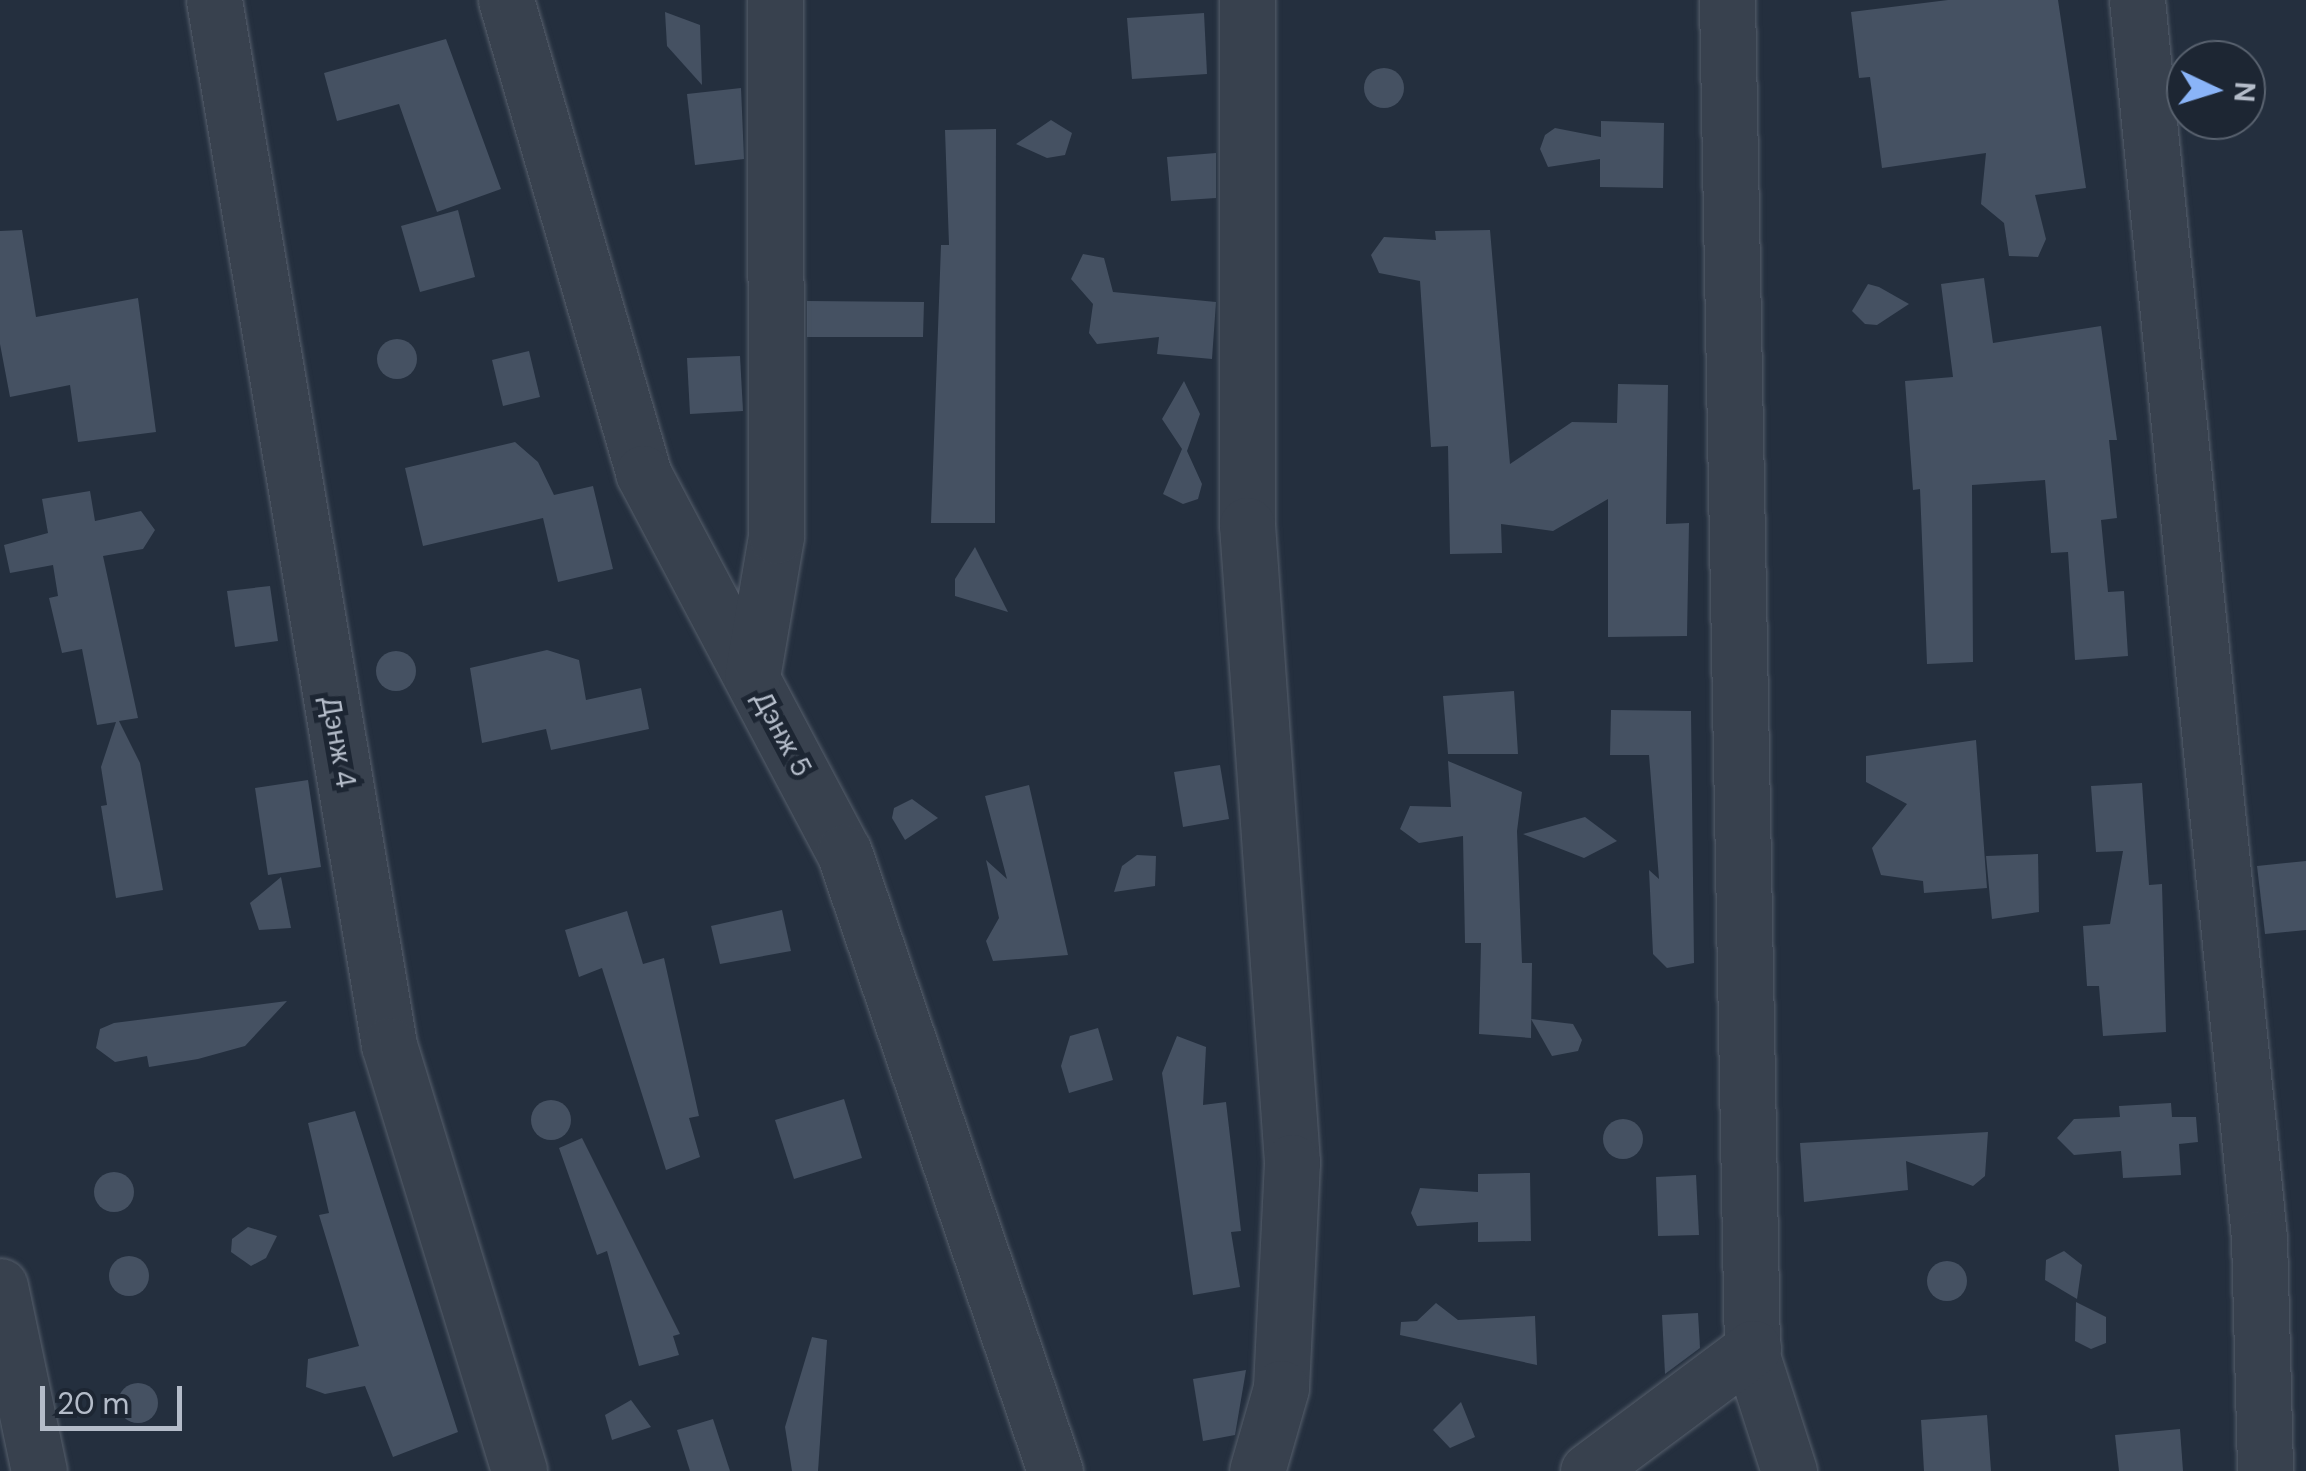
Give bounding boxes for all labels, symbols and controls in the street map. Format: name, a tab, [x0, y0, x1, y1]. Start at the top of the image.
north arrow	[2166, 40, 2266, 140]
text: N	[2225, 81, 2264, 103]
street label: Дэнж 5	[746, 686, 818, 782]
street label: Дэнж 4	[313, 694, 363, 790]
scale bar	[45, 1366, 188, 1428]
text: 20 m	[57, 1384, 129, 1423]

